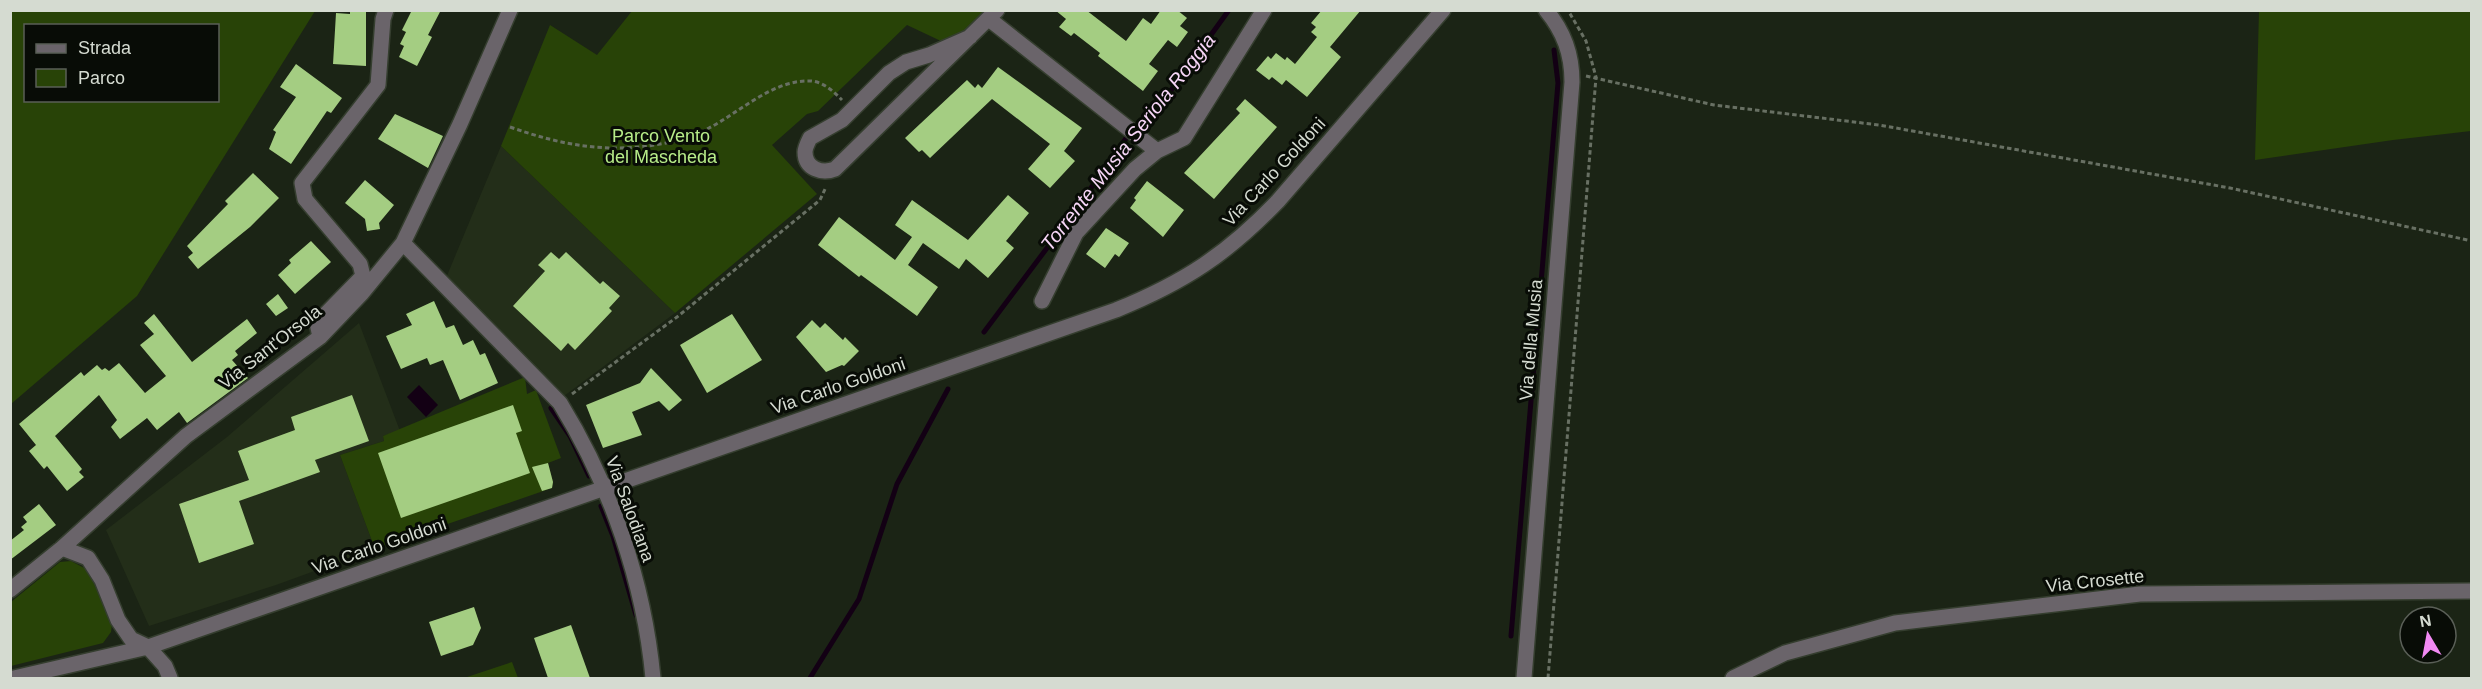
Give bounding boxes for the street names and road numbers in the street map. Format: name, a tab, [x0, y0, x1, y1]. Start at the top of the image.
street label: Via Carlo Goldoni	[1219, 114, 1329, 230]
street label: Via della Musia	[1516, 278, 1546, 402]
street label: Via Sant'Orsola	[215, 300, 326, 393]
street label: Via Carlo Goldoni	[768, 354, 908, 418]
street label: Via Salodiana	[602, 454, 659, 565]
street label: Via Carlo Goldoni	[309, 514, 449, 578]
street label: Via Crosette	[2045, 566, 2145, 596]

